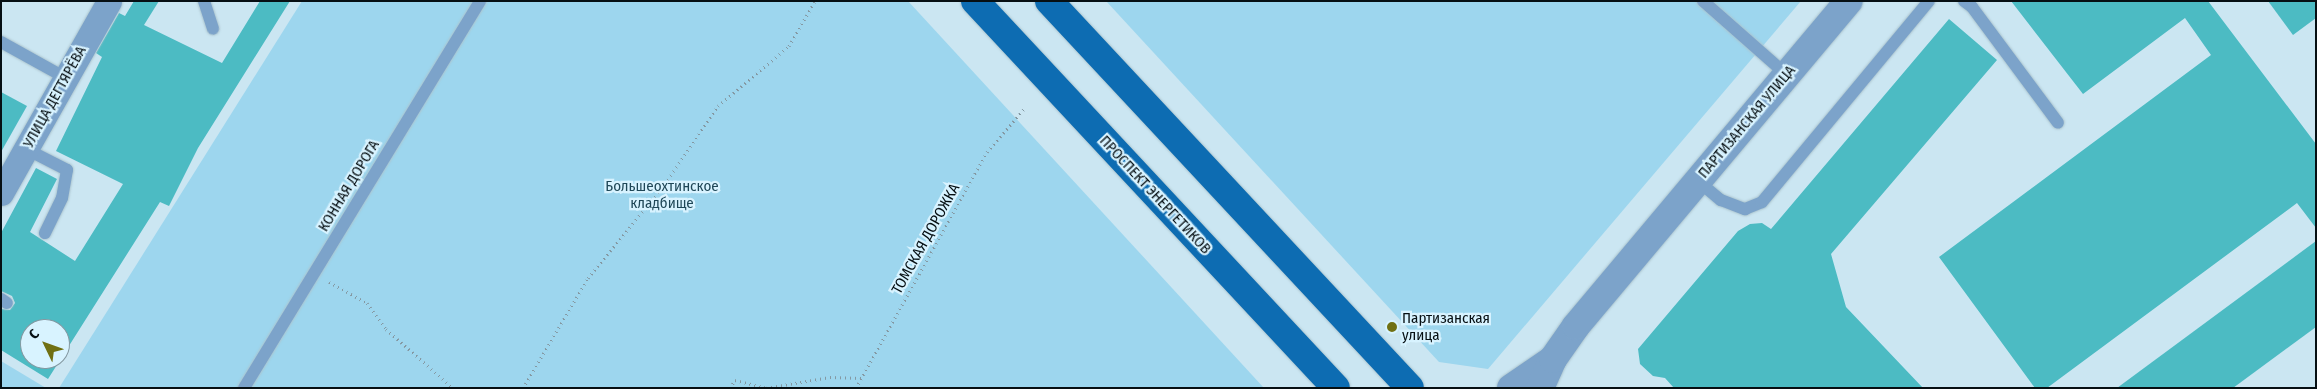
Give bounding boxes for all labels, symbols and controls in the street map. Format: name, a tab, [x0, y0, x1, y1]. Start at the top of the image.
street label: УЛИЦА ДЕГТЯРЁВА	[20, 43, 90, 151]
street label: ПАРТИЗАНСКАЯ УЛИЦА	[1695, 62, 1799, 182]
street label: ПРОСПЕКТ ЭНЕРГЕТИКОВ	[1096, 132, 1214, 258]
street label: КОННАЯ ДОРОГА	[315, 137, 383, 235]
park label: Большеохтинское кладбище	[605, 177, 719, 212]
street label: ТОМСКАЯ ДОРОЖКА	[888, 181, 964, 297]
place label: Партизанская улица	[1402, 309, 1490, 344]
north arrow	[20, 319, 70, 369]
marker: Партизанская улица	[1386, 321, 1398, 333]
text: С	[25, 326, 43, 343]

